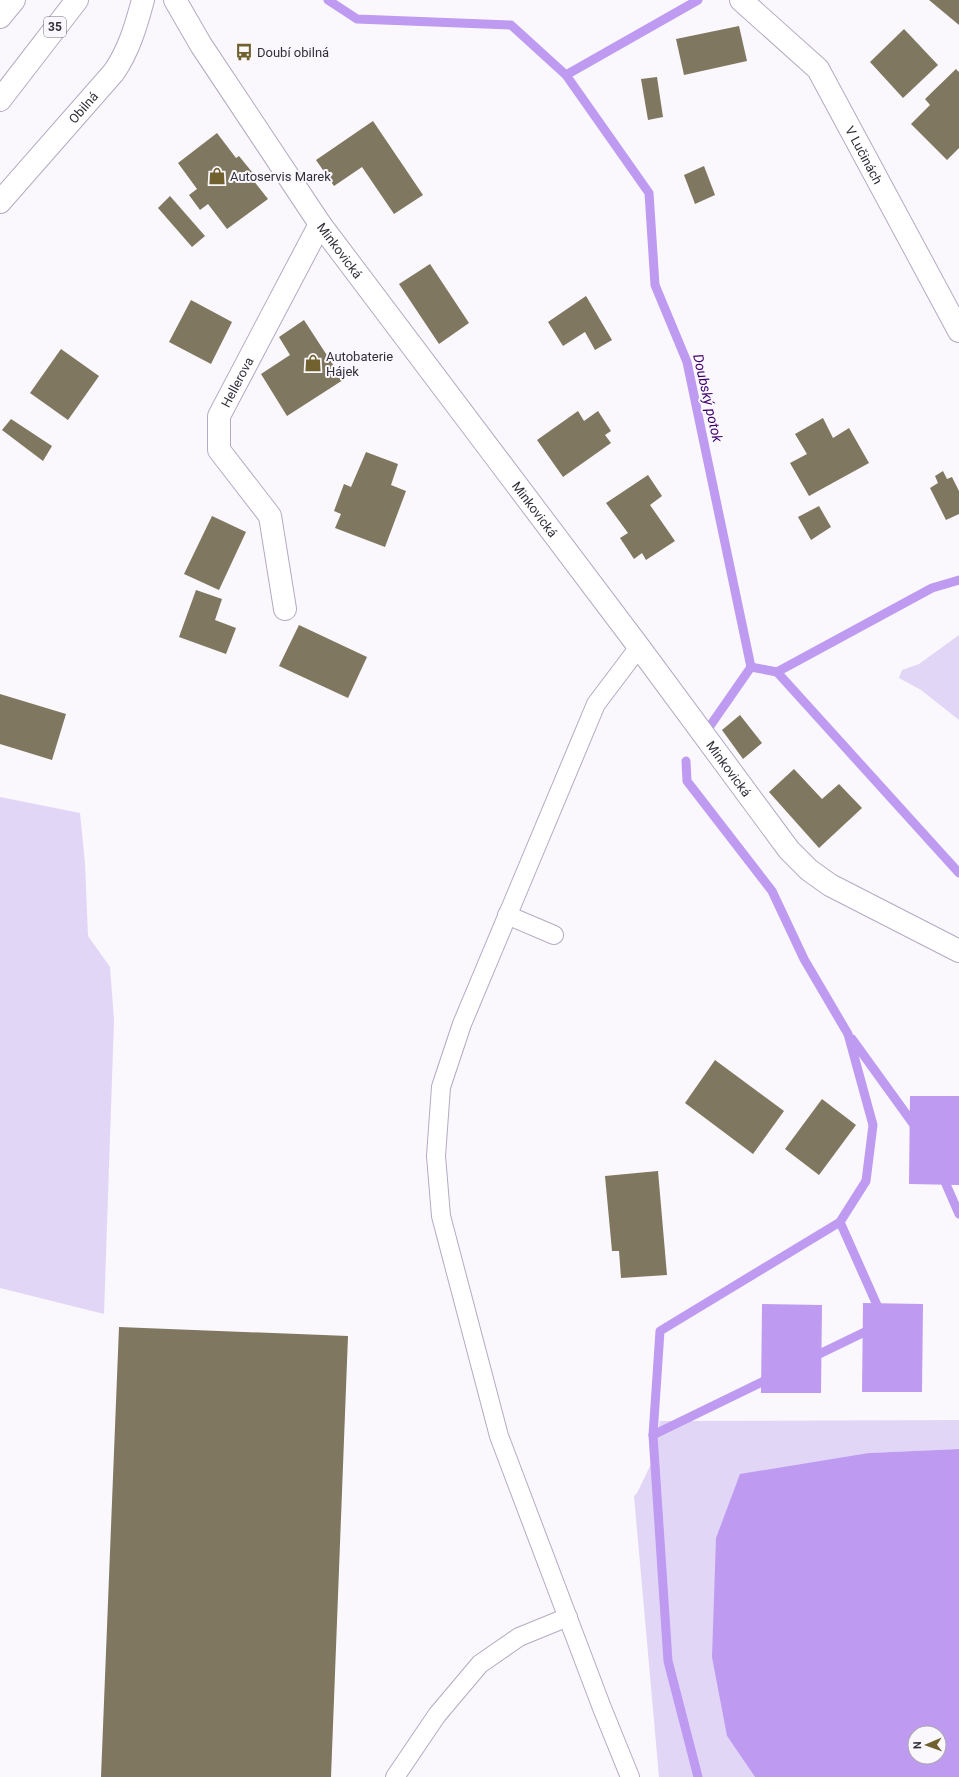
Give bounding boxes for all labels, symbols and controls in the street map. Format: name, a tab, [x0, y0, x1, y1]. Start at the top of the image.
road number: 35	[44, 17, 66, 37]
bus stop icon: Doubí obilná	[234, 42, 254, 62]
place label: Doubí obilná	[257, 45, 329, 60]
street label: Obilná	[66, 89, 101, 126]
street label: V Lučinách	[842, 124, 886, 187]
shop icon: Autoservis Marek	[207, 166, 227, 186]
place label: Autoservis Marek	[230, 169, 331, 184]
street label: Minkovická	[314, 220, 365, 281]
place label: Autobaterie Hájek	[326, 349, 393, 379]
water label: Doubský potok	[690, 352, 726, 445]
shop icon: Autobaterie Hájek	[303, 353, 323, 373]
street label: Hellerova	[218, 355, 257, 410]
street label: Minkovická	[509, 479, 560, 540]
street label: Minkovická	[703, 738, 754, 800]
north arrow	[907, 1725, 947, 1765]
text: N	[911, 1741, 924, 1749]

